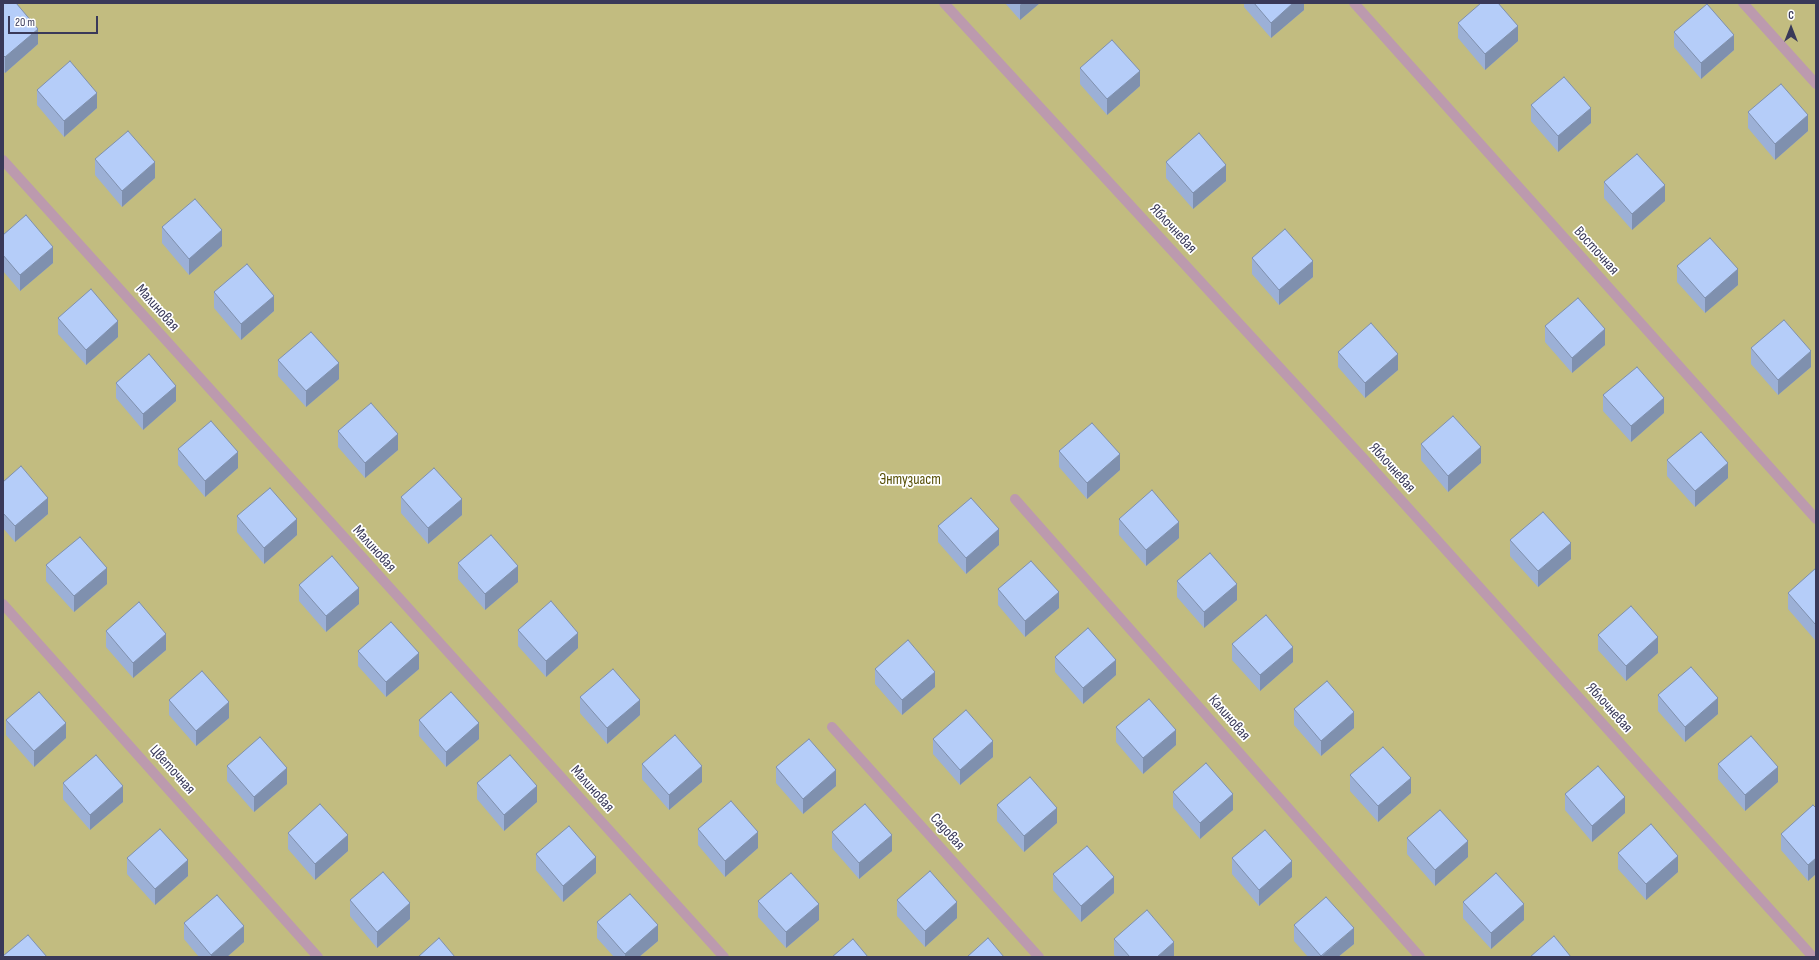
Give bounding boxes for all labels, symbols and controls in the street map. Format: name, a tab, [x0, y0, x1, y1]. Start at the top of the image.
scale bar	[10, 8, 100, 34]
north arrow	[1771, 8, 1811, 48]
text: С	[1788, 9, 1794, 22]
text: 20 m	[15, 15, 35, 30]
street label: Яблочневая	[1146, 201, 1200, 257]
street label: Восточная	[1570, 223, 1622, 279]
street label: Малиновая	[131, 281, 183, 335]
street label: Яблочневая	[1365, 439, 1419, 497]
park label: Энтузиаст	[879, 471, 941, 489]
street label: Малиновая	[348, 522, 400, 576]
street label: Яблочневая	[1582, 679, 1636, 737]
street label: Калиновая	[1204, 692, 1254, 744]
street label: Цветочная	[145, 742, 199, 798]
street label: Малиновая	[566, 762, 618, 816]
street label: Садовая	[926, 810, 968, 854]

